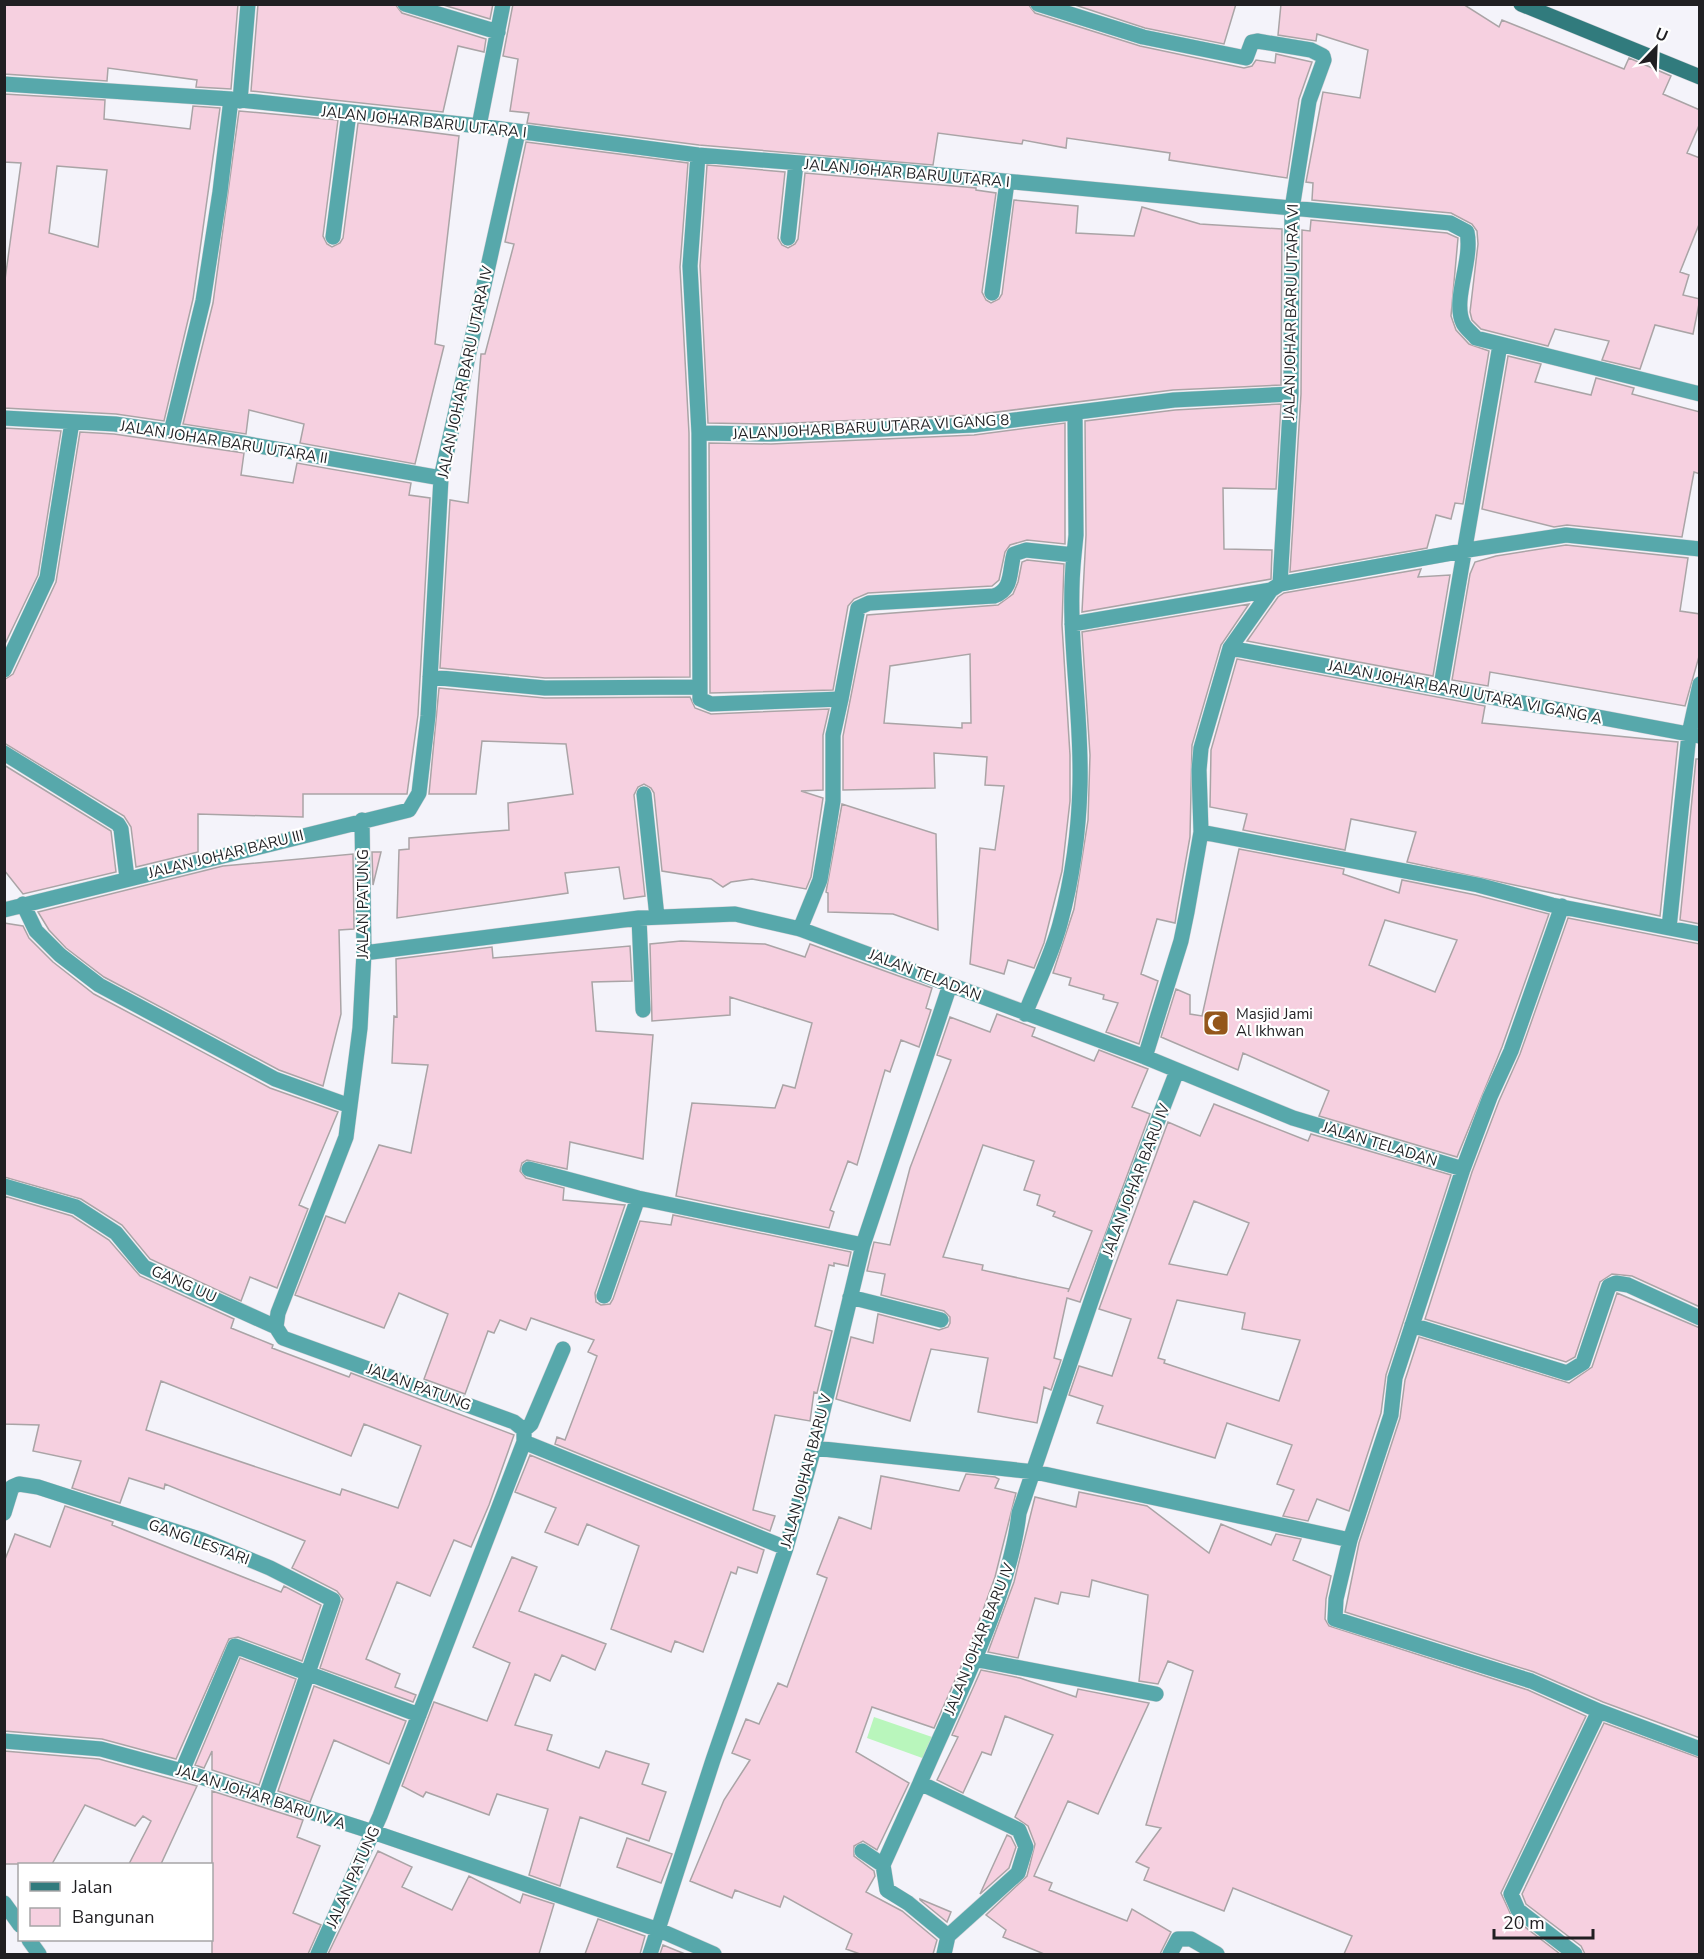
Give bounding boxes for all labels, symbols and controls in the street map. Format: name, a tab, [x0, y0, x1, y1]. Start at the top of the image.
north arrow	[1626, 18, 1686, 78]
text: U	[1652, 23, 1671, 48]
street label: JALAN JOHAR BARU UTARA I	[319, 101, 528, 143]
street label: JALAN JOHAR BARU UTARA I	[802, 154, 1011, 192]
street label: JALAN JOHAR BARU UTARA VI	[1279, 204, 1303, 421]
street label: JALAN JOHAR BARU UTARA IV	[433, 263, 497, 481]
street label: JALAN JOHAR BARU UTARA VI GANG 8	[731, 410, 1010, 444]
street label: JALAN JOHAR BARU UTARA II	[118, 416, 329, 468]
street label: JALAN JOHAR BARU UTARA VI GANG A	[1325, 655, 1604, 728]
street label: JALAN JOHAR BARU III	[145, 825, 306, 883]
street label: JALAN PATUNG	[353, 849, 373, 960]
street label: JALAN TELADAN	[865, 944, 984, 1006]
place label: Masjid Jami Al Ikhwan	[1236, 1004, 1313, 1041]
mosque icon: Masjid Jami Al Ikhwan	[1201, 1008, 1231, 1038]
street label: JALAN JOHAR BARU IV	[1097, 1100, 1175, 1260]
street label: JALAN TELADAN	[1319, 1117, 1440, 1171]
street label: GANG UU	[148, 1261, 220, 1307]
street label: JALAN PATUNG	[363, 1359, 474, 1415]
street label: JALAN JOHAR BARU V	[776, 1391, 836, 1551]
street label: GANG LESTARI	[146, 1514, 252, 1570]
street label: JALAN JOHAR BARU IV	[939, 1560, 1019, 1719]
street label: JALAN JOHAR BARU IV A	[173, 1760, 348, 1834]
street label: JALAN PATUNG	[321, 1823, 384, 1932]
legend	[18, 1863, 213, 1941]
text: Jalan	[71, 1875, 112, 1899]
scale bar	[1494, 1902, 1593, 1940]
text: Bangunan	[72, 1905, 155, 1929]
text: 20 m	[1503, 1911, 1545, 1935]

